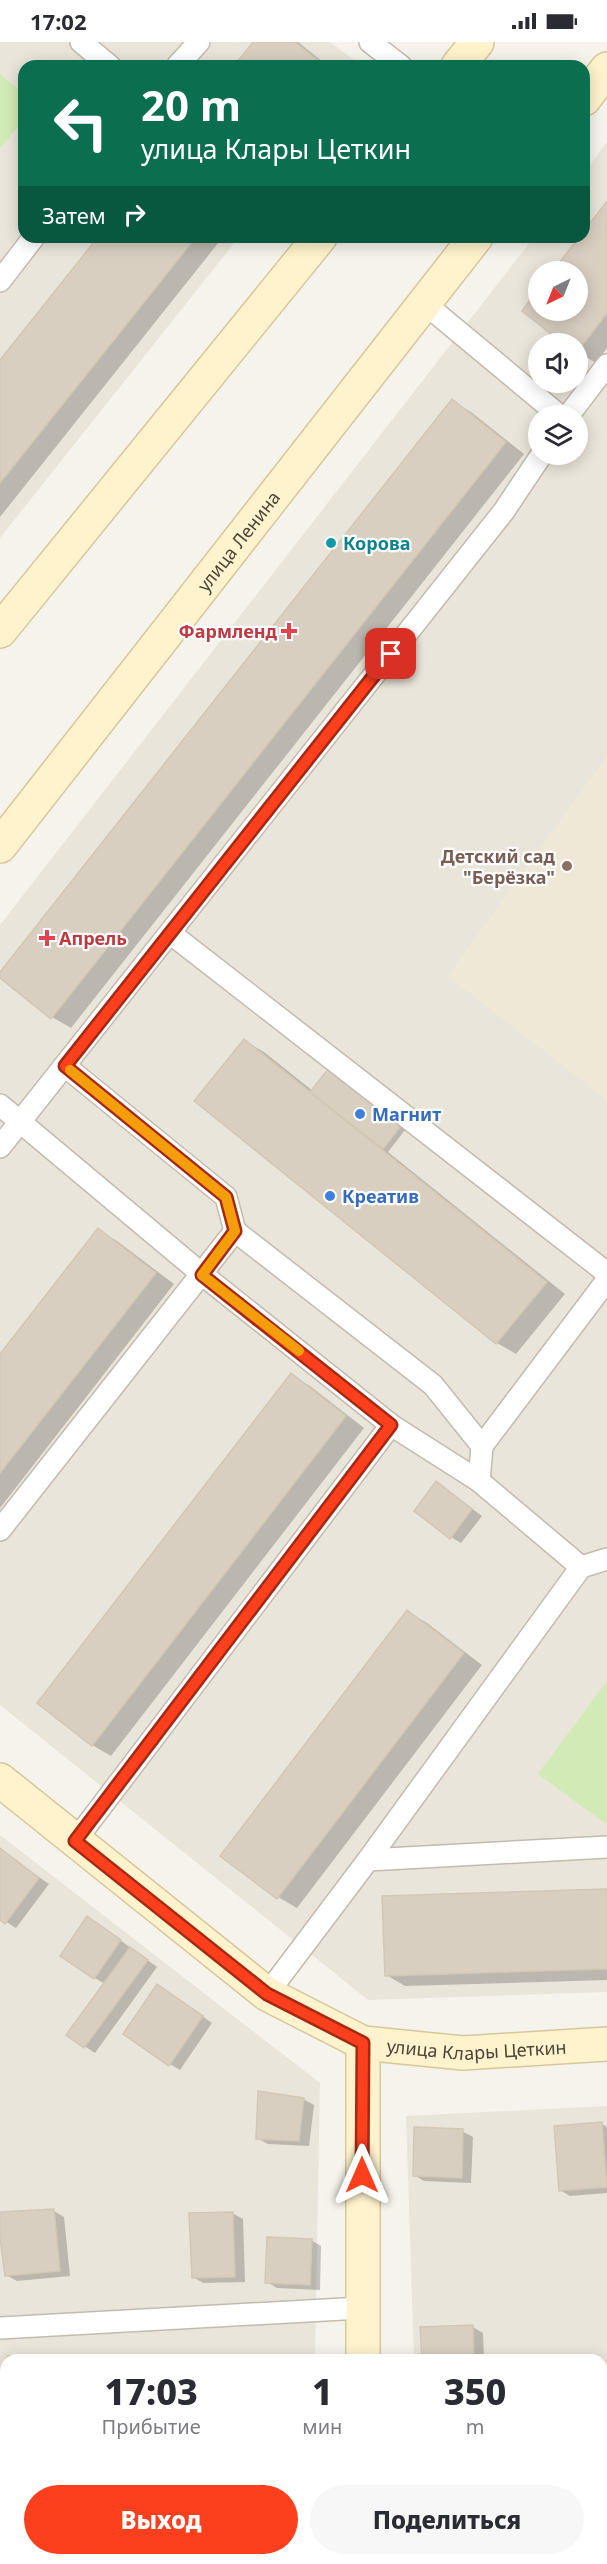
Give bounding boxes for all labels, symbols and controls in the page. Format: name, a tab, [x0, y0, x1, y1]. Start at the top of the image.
text: 17:02	[30, 6, 87, 36]
text: 20 m	[141, 76, 241, 133]
icon: left	[42, 84, 120, 162]
text: улица Клары Цеткин	[141, 130, 411, 167]
icon: right	[118, 198, 151, 231]
text: Затем	[42, 200, 106, 230]
north arrow	[528, 261, 588, 321]
map controls	[528, 261, 588, 465]
button: sound	[528, 333, 588, 393]
button: layers	[528, 405, 588, 465]
street label: улица Ленина	[191, 486, 285, 596]
place label: Корова	[343, 531, 410, 555]
marker: Корова	[324, 536, 338, 550]
place label: Фармленд	[179, 619, 278, 643]
marker: Фармленд	[282, 624, 296, 638]
pin	[365, 628, 416, 679]
icon: arrive	[374, 637, 407, 670]
place label: Детский сад "Берёзка"	[441, 844, 556, 889]
marker: Детский сад "Берёзка"	[560, 859, 574, 873]
place label: Апрель	[59, 926, 127, 950]
marker: Апрель	[40, 931, 54, 945]
place label: Магнит	[372, 1102, 441, 1126]
marker: Магнит	[353, 1107, 367, 1121]
place label: Креатив	[342, 1184, 419, 1208]
marker: Креатив	[323, 1189, 337, 1203]
street label: улица Клары Цеткин	[386, 2033, 567, 2065]
position arrow	[330, 2143, 394, 2207]
text: 17:03	[104, 2367, 198, 2416]
text: 1	[312, 2367, 333, 2416]
text: 350	[444, 2367, 506, 2416]
text: Прибытие	[102, 2413, 201, 2440]
text: мин	[302, 2413, 342, 2440]
text: m	[466, 2413, 485, 2440]
button: Выход	[24, 2485, 298, 2554]
button: Поделиться	[310, 2485, 584, 2554]

